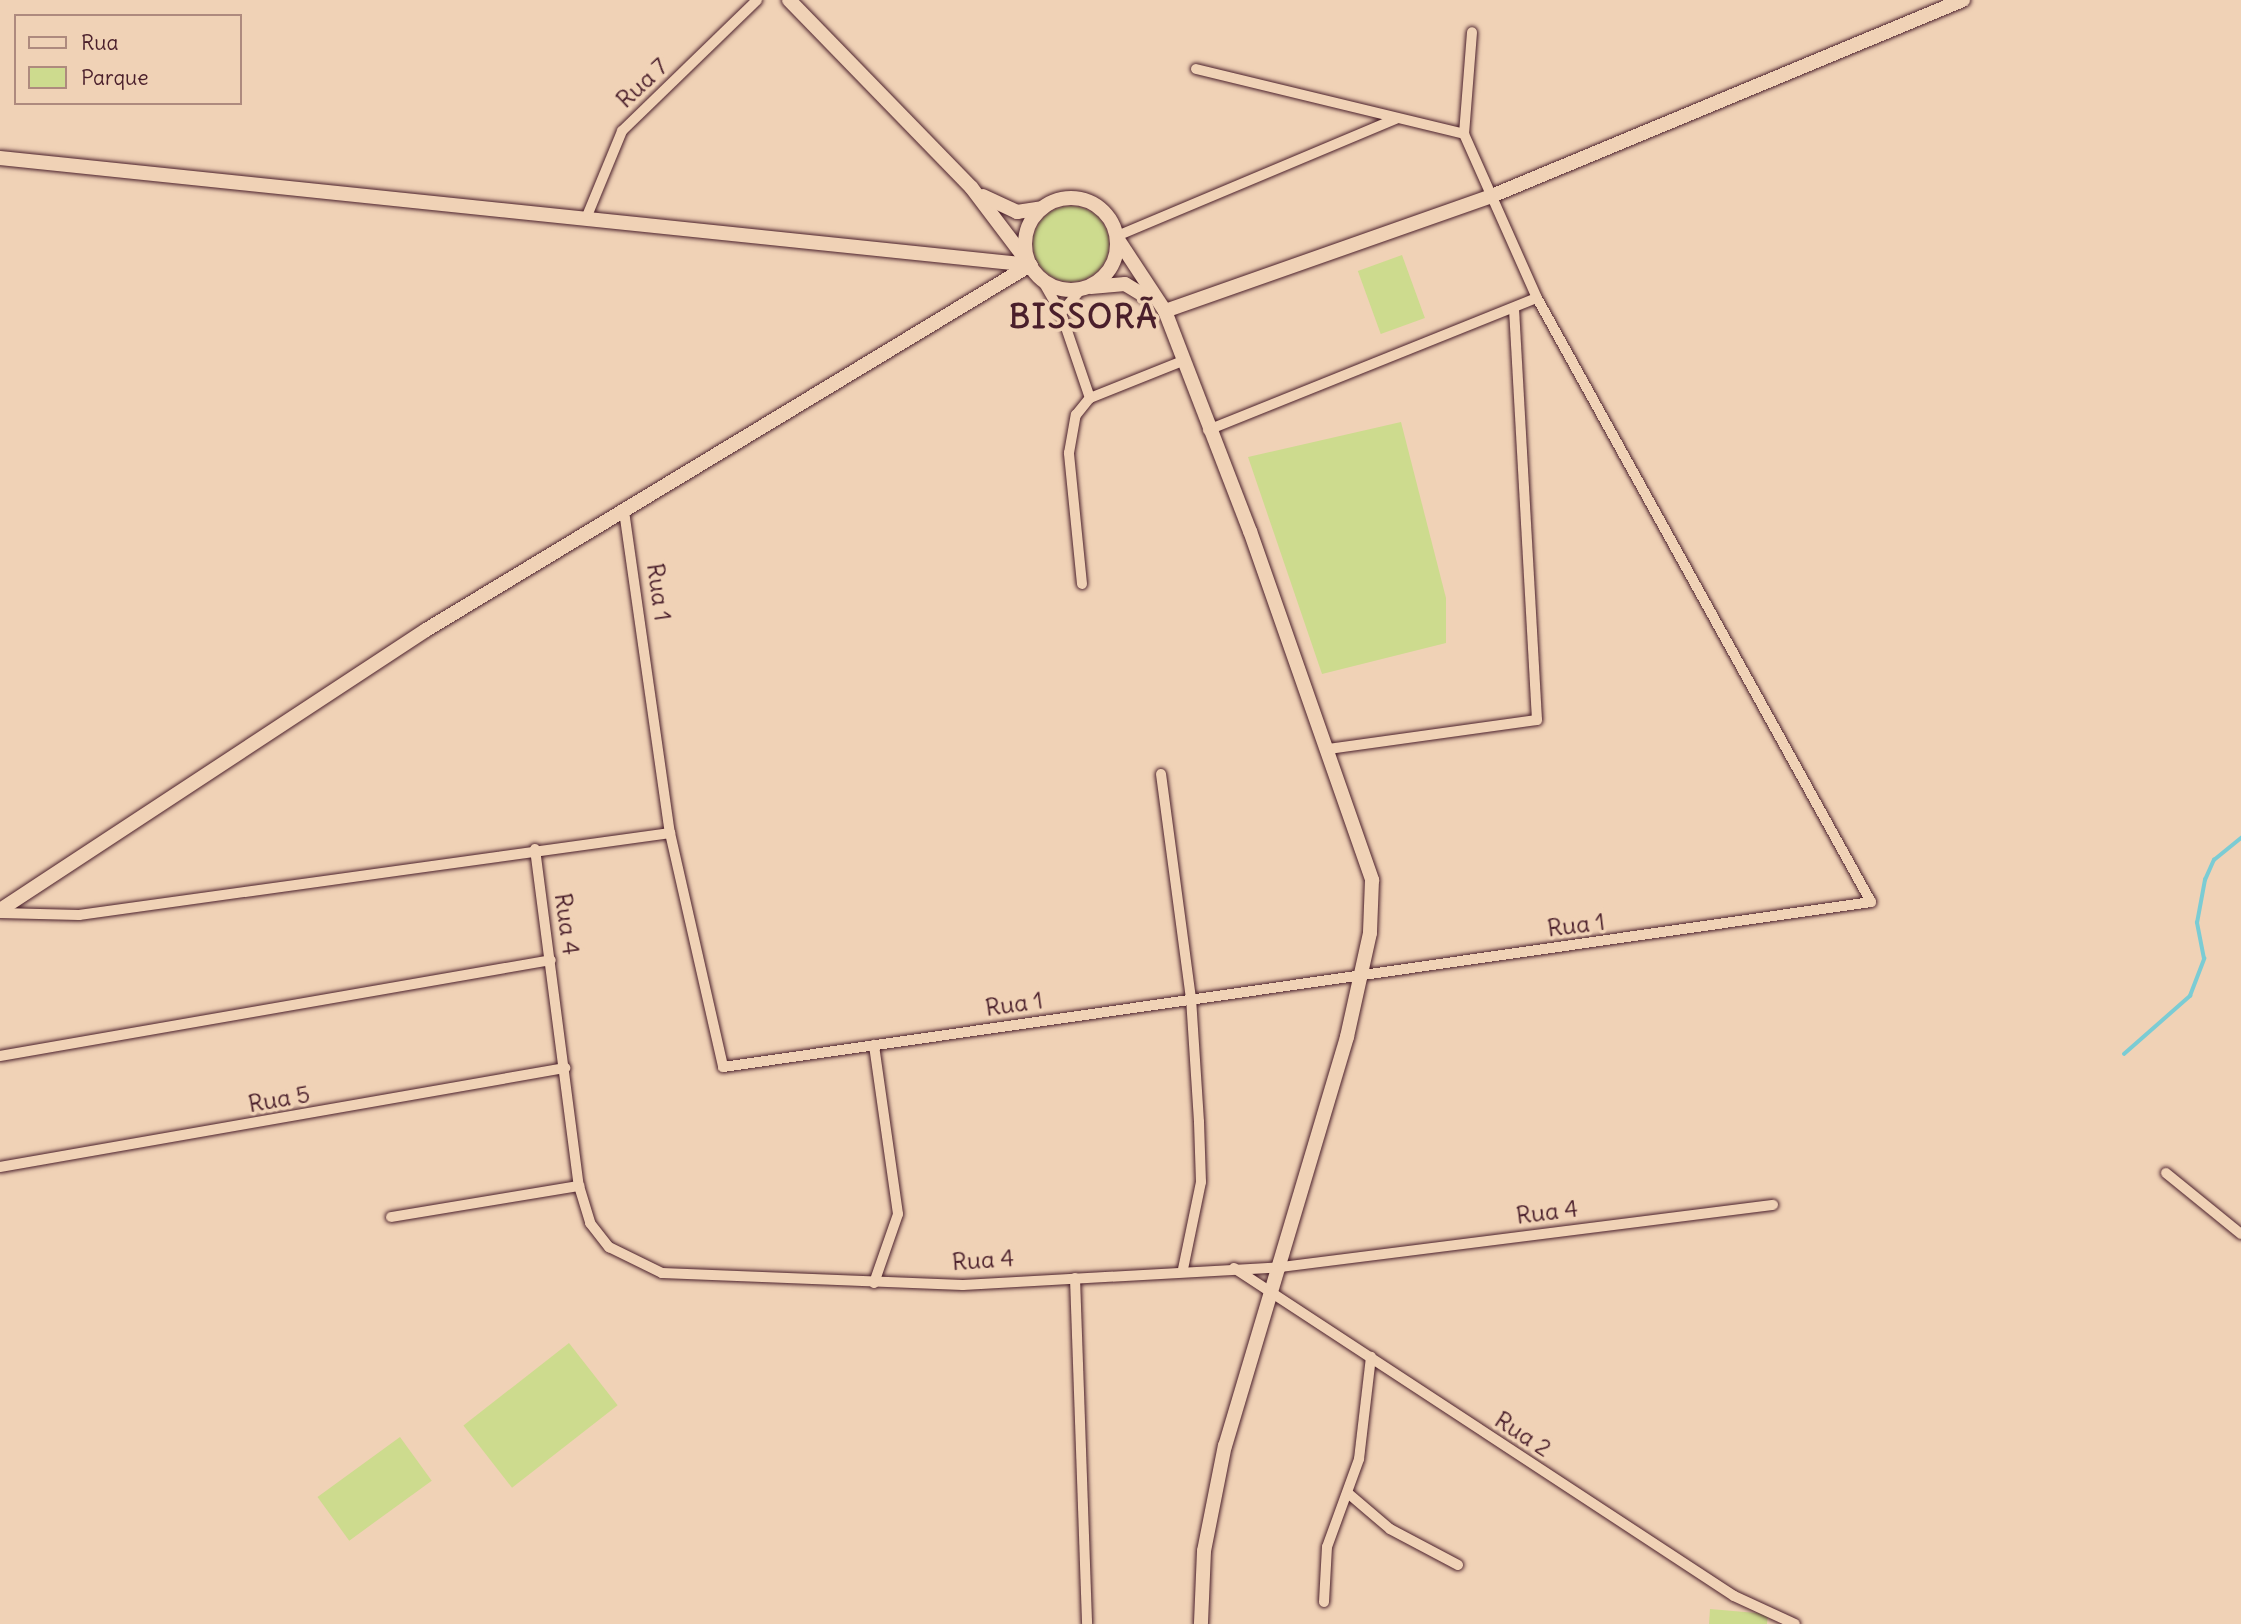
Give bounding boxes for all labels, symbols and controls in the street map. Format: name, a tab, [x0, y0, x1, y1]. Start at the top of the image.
legend	[14, 14, 242, 105]
text: Rua	[81, 29, 118, 56]
street label: Rua 7	[610, 52, 674, 114]
text: Parque	[81, 64, 149, 91]
district label: BISSORÃ	[1010, 298, 1158, 336]
street label: Rua 1	[641, 561, 677, 623]
street label: Rua 4	[548, 891, 586, 957]
street label: Rua 1	[1545, 907, 1607, 943]
street label: Rua 1	[983, 986, 1045, 1022]
street label: Rua 5	[246, 1079, 312, 1119]
street label: Rua 4	[1514, 1194, 1580, 1230]
street label: Rua 4	[951, 1243, 1015, 1277]
street label: Rua 2	[1489, 1405, 1557, 1463]

